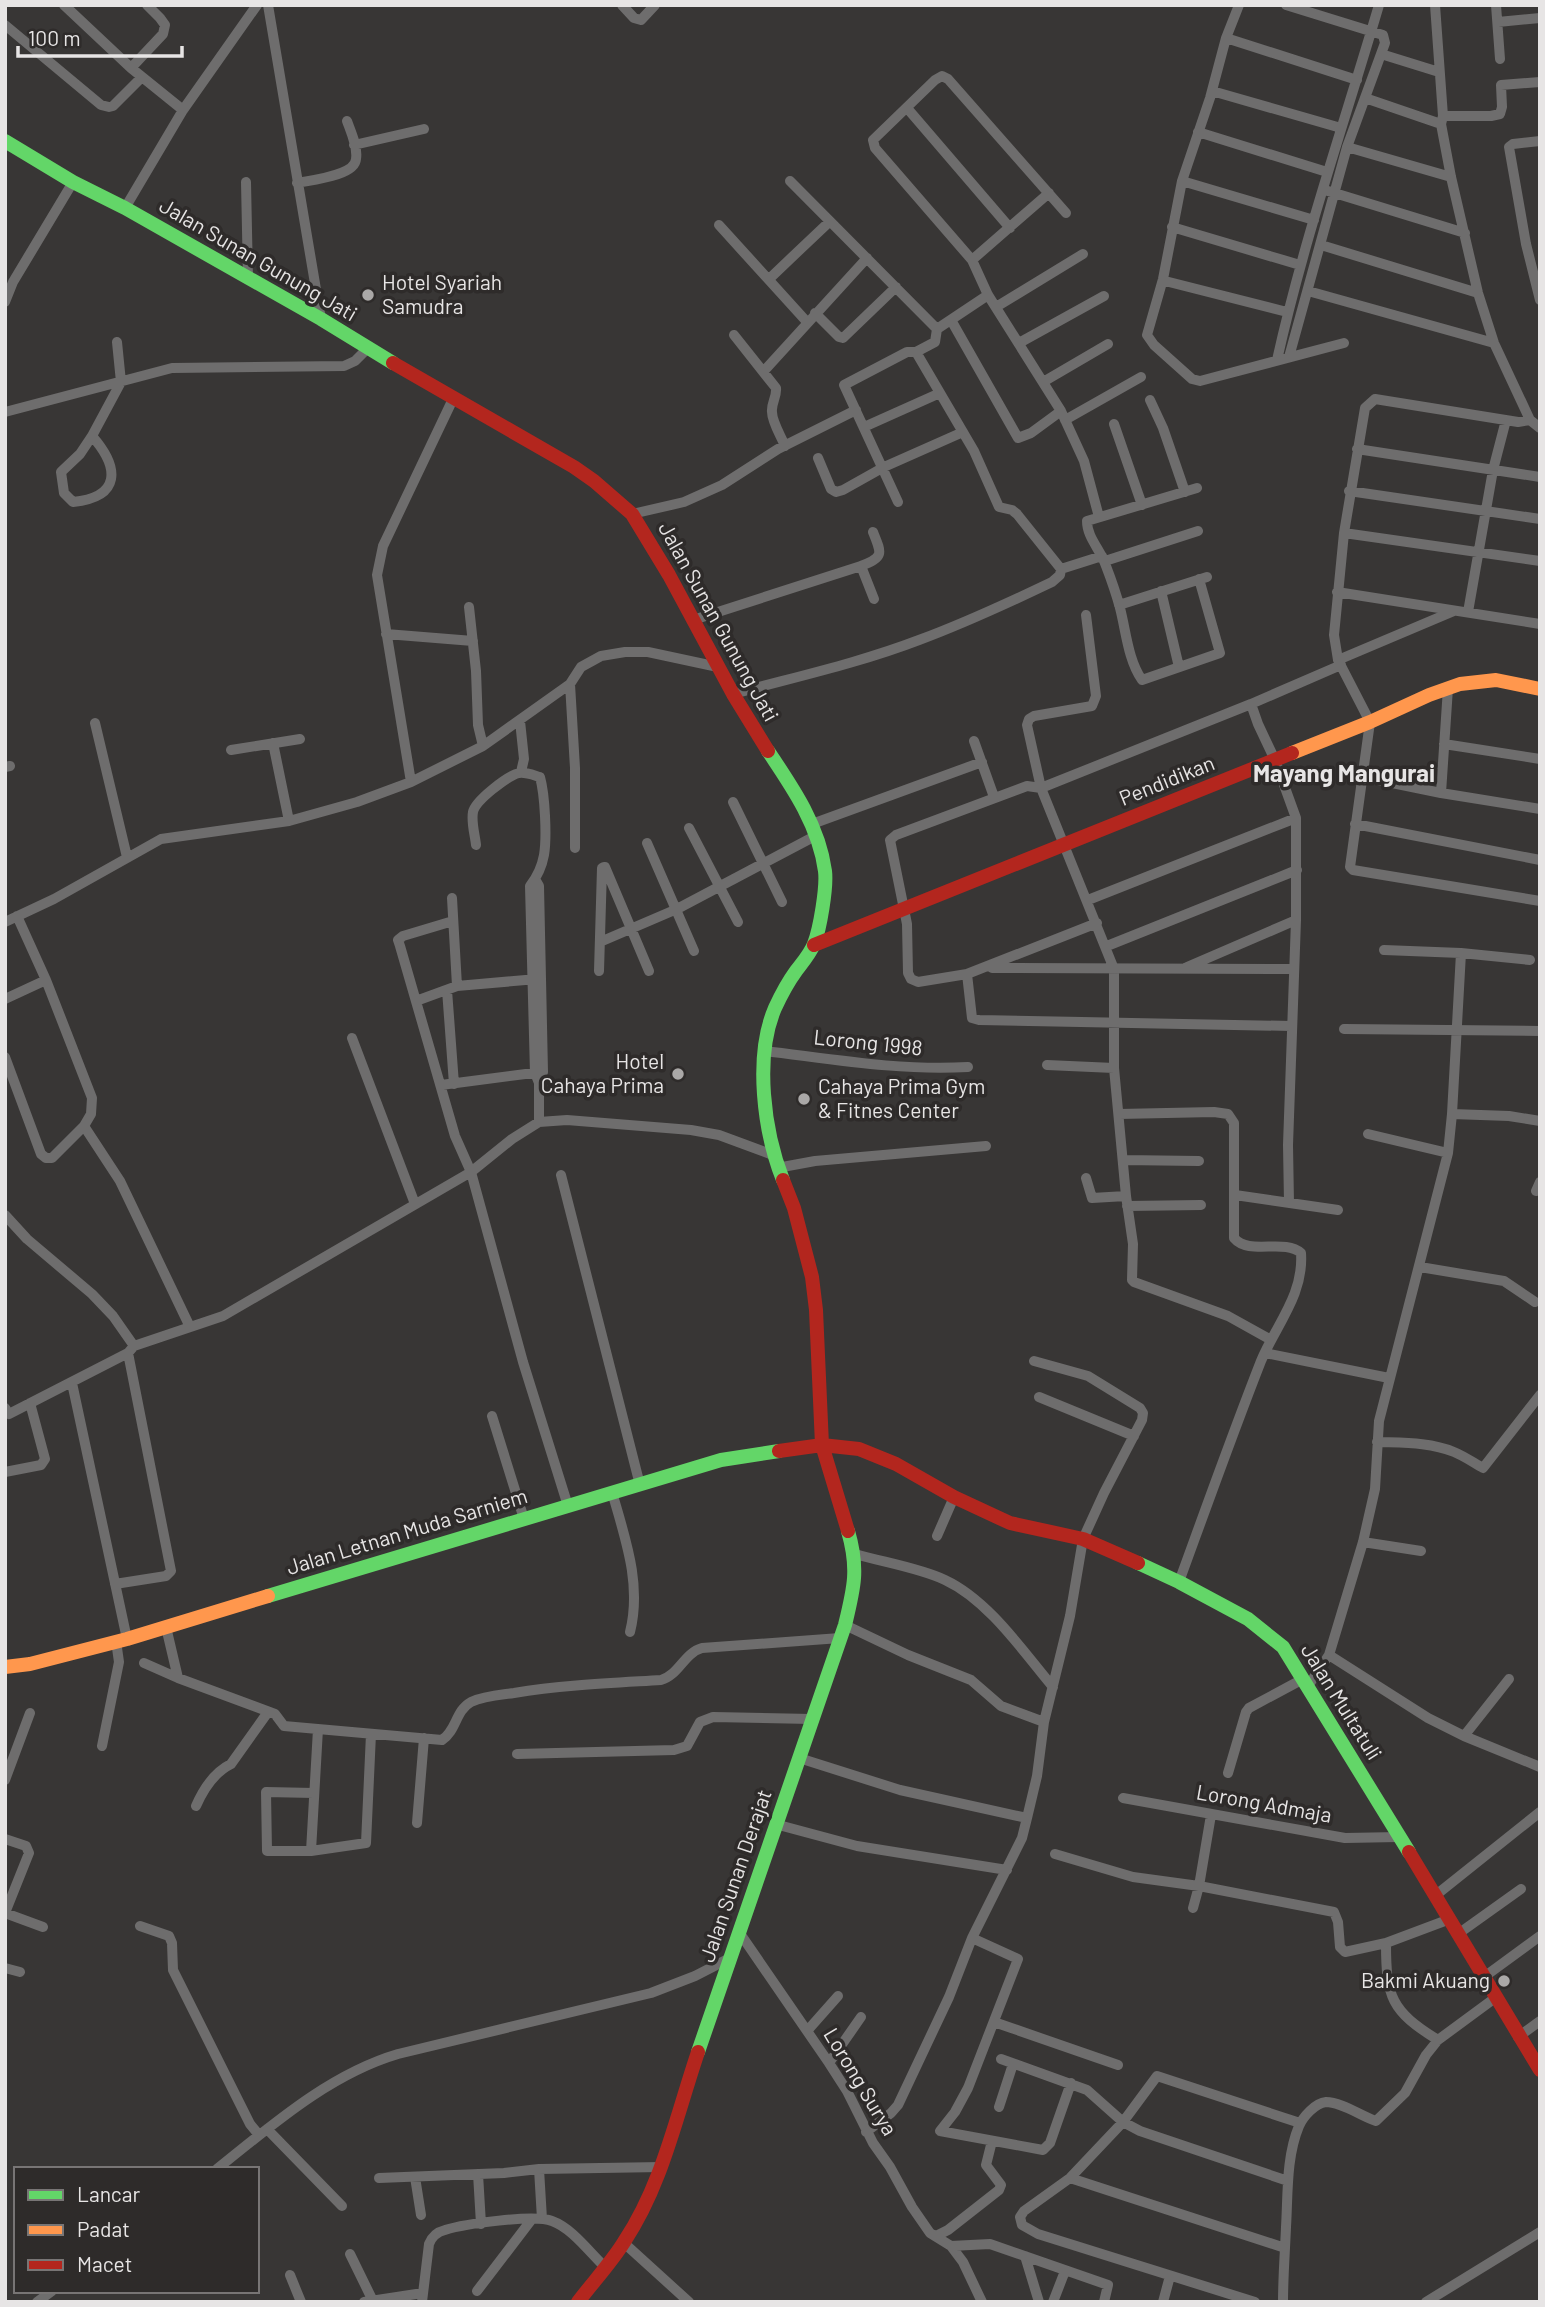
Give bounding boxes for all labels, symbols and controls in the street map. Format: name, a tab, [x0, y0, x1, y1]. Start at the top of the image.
scale bar	[18, 14, 182, 58]
text: 100 m	[28, 25, 81, 50]
street label: Jalan Sunan Gunung Jati	[155, 192, 362, 326]
place label: Hotel Syariah Samudra	[382, 269, 502, 318]
marker: Hotel Syariah Samudra	[360, 287, 376, 303]
street label: Jalan Sunan Gunung Jati	[654, 517, 785, 725]
street label: Pendidikan	[1115, 749, 1218, 810]
district label: Mayang Mangurai	[1253, 758, 1435, 787]
street label: Lorong 1998	[813, 1023, 924, 1060]
place label: Hotel Cahaya Prima	[541, 1048, 664, 1097]
marker: Hotel Cahaya Prima	[670, 1066, 686, 1082]
place label: Cahaya Prima Gym & Fitnes Center	[818, 1073, 985, 1122]
marker: Cahaya Prima Gym & Fitnes Center	[796, 1091, 812, 1107]
street label: Jalan Letnan Muda Sarniem	[283, 1482, 530, 1579]
street label: Jalan Multatuli	[1297, 1638, 1388, 1764]
street label: Lorong Admaja	[1195, 1778, 1334, 1827]
street label: Jalan Sunan Derajat	[693, 1786, 776, 1965]
place label: Bakmi Akuang	[1361, 1967, 1490, 1992]
marker: Bakmi Akuang	[1496, 1973, 1512, 1989]
street label: Lorong Surya	[819, 2023, 903, 2140]
legend	[14, 2167, 259, 2293]
text: Lancar	[77, 2181, 140, 2206]
text: Padat	[77, 2216, 130, 2241]
text: Macet	[77, 2251, 132, 2276]

